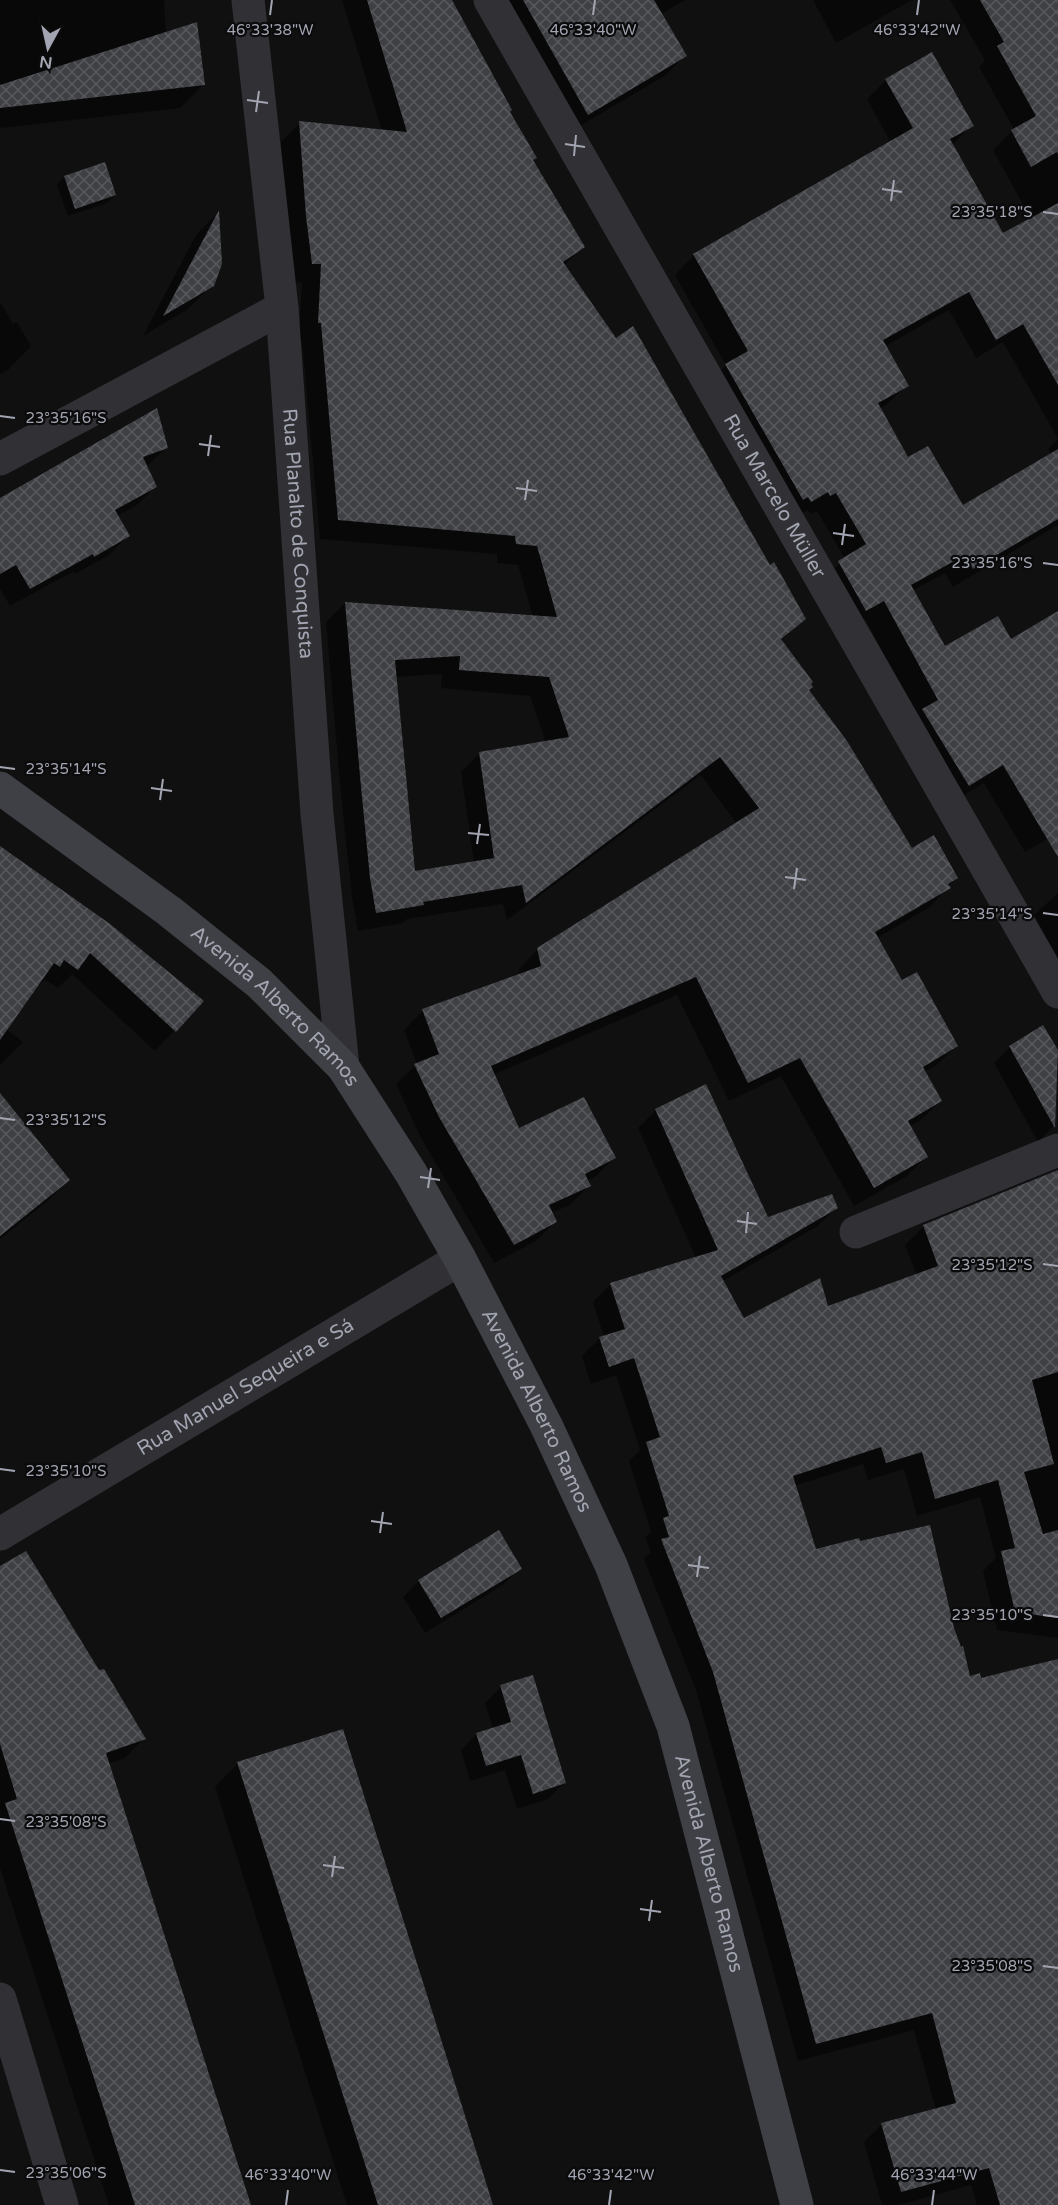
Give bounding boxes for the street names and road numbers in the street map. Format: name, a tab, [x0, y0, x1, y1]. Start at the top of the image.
street label: Rua Planalto de Conquista	[277, 408, 318, 660]
street label: Rua Marcelo Müller	[718, 410, 831, 583]
street label: Avenida Alberto Ramos	[186, 921, 364, 1091]
street label: Avenida Alberto Ramos	[476, 1305, 597, 1516]
street label: Rua Manuel Sequeira e Sá	[133, 1313, 358, 1461]
street label: Avenida Alberto Ramos	[669, 1752, 748, 1975]

